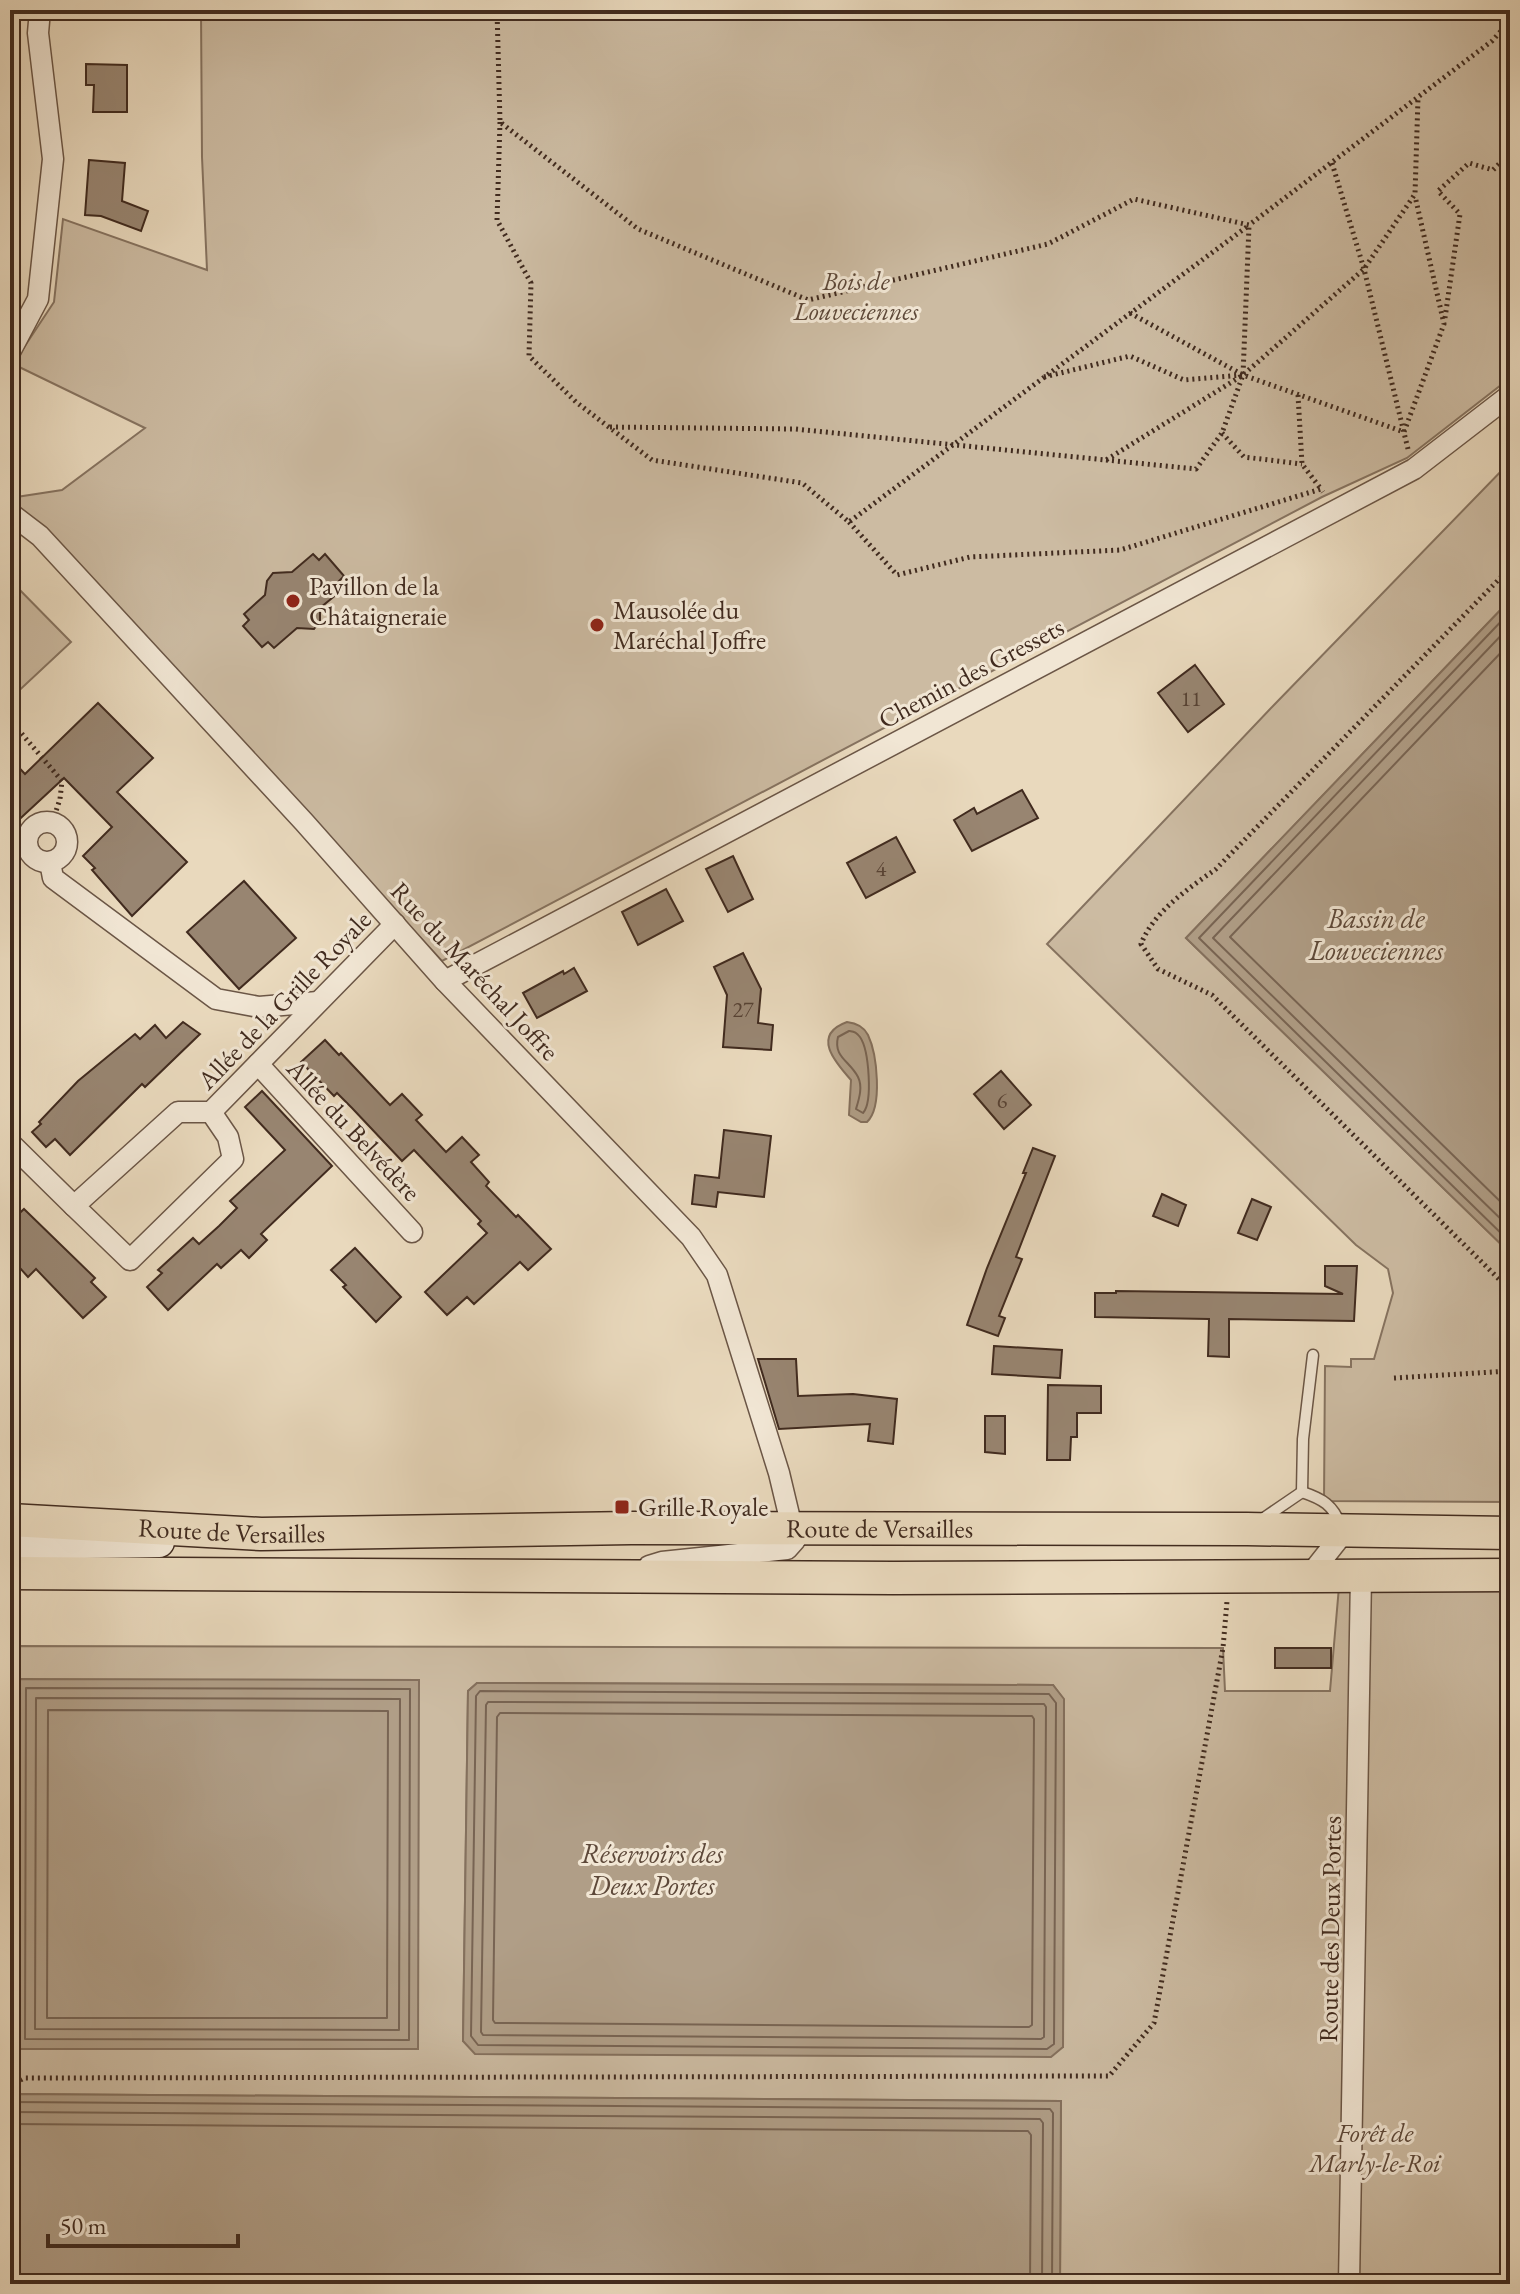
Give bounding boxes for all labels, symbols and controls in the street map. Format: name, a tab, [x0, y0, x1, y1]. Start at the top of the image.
park label: Bois de Louveciennes	[793, 264, 919, 328]
place label: Pavillon de la Châtaigneraie	[309, 569, 447, 633]
marker: Pavillon de la Châtaigneraie	[284, 592, 302, 610]
place label: Mausolée du Maréchal Joffre	[613, 593, 766, 657]
street label: Chemin des Gressets	[872, 610, 1070, 736]
marker: Mausolée du Maréchal Joffre	[588, 616, 606, 634]
house number: 11	[1180, 684, 1202, 713]
house number: 4	[876, 854, 887, 883]
street label: Rue du Maréchal Joffre	[383, 874, 567, 1068]
water label: Bassin de Louveciennes	[1308, 900, 1443, 968]
street label: Allée de la Grille Royale	[189, 903, 378, 1098]
house number: 27	[732, 995, 754, 1024]
street label: Allée du Belvédère	[279, 1051, 429, 1208]
house number: 6	[997, 1086, 1008, 1115]
place label: Grille Royale	[638, 1490, 768, 1524]
marker: Grille Royale	[613, 1498, 631, 1516]
street label: Route de Versailles	[137, 1510, 325, 1551]
street label: Route de Versailles	[786, 1511, 973, 1546]
street label: Route des Deux Portes	[1311, 1815, 1349, 2043]
water label: Réservoirs des Deux Portes	[581, 1835, 723, 1903]
park label: Forêt de Marly-le-Roi	[1307, 2116, 1442, 2180]
scale bar	[48, 2198, 238, 2248]
text: 50 m	[60, 2210, 107, 2241]

